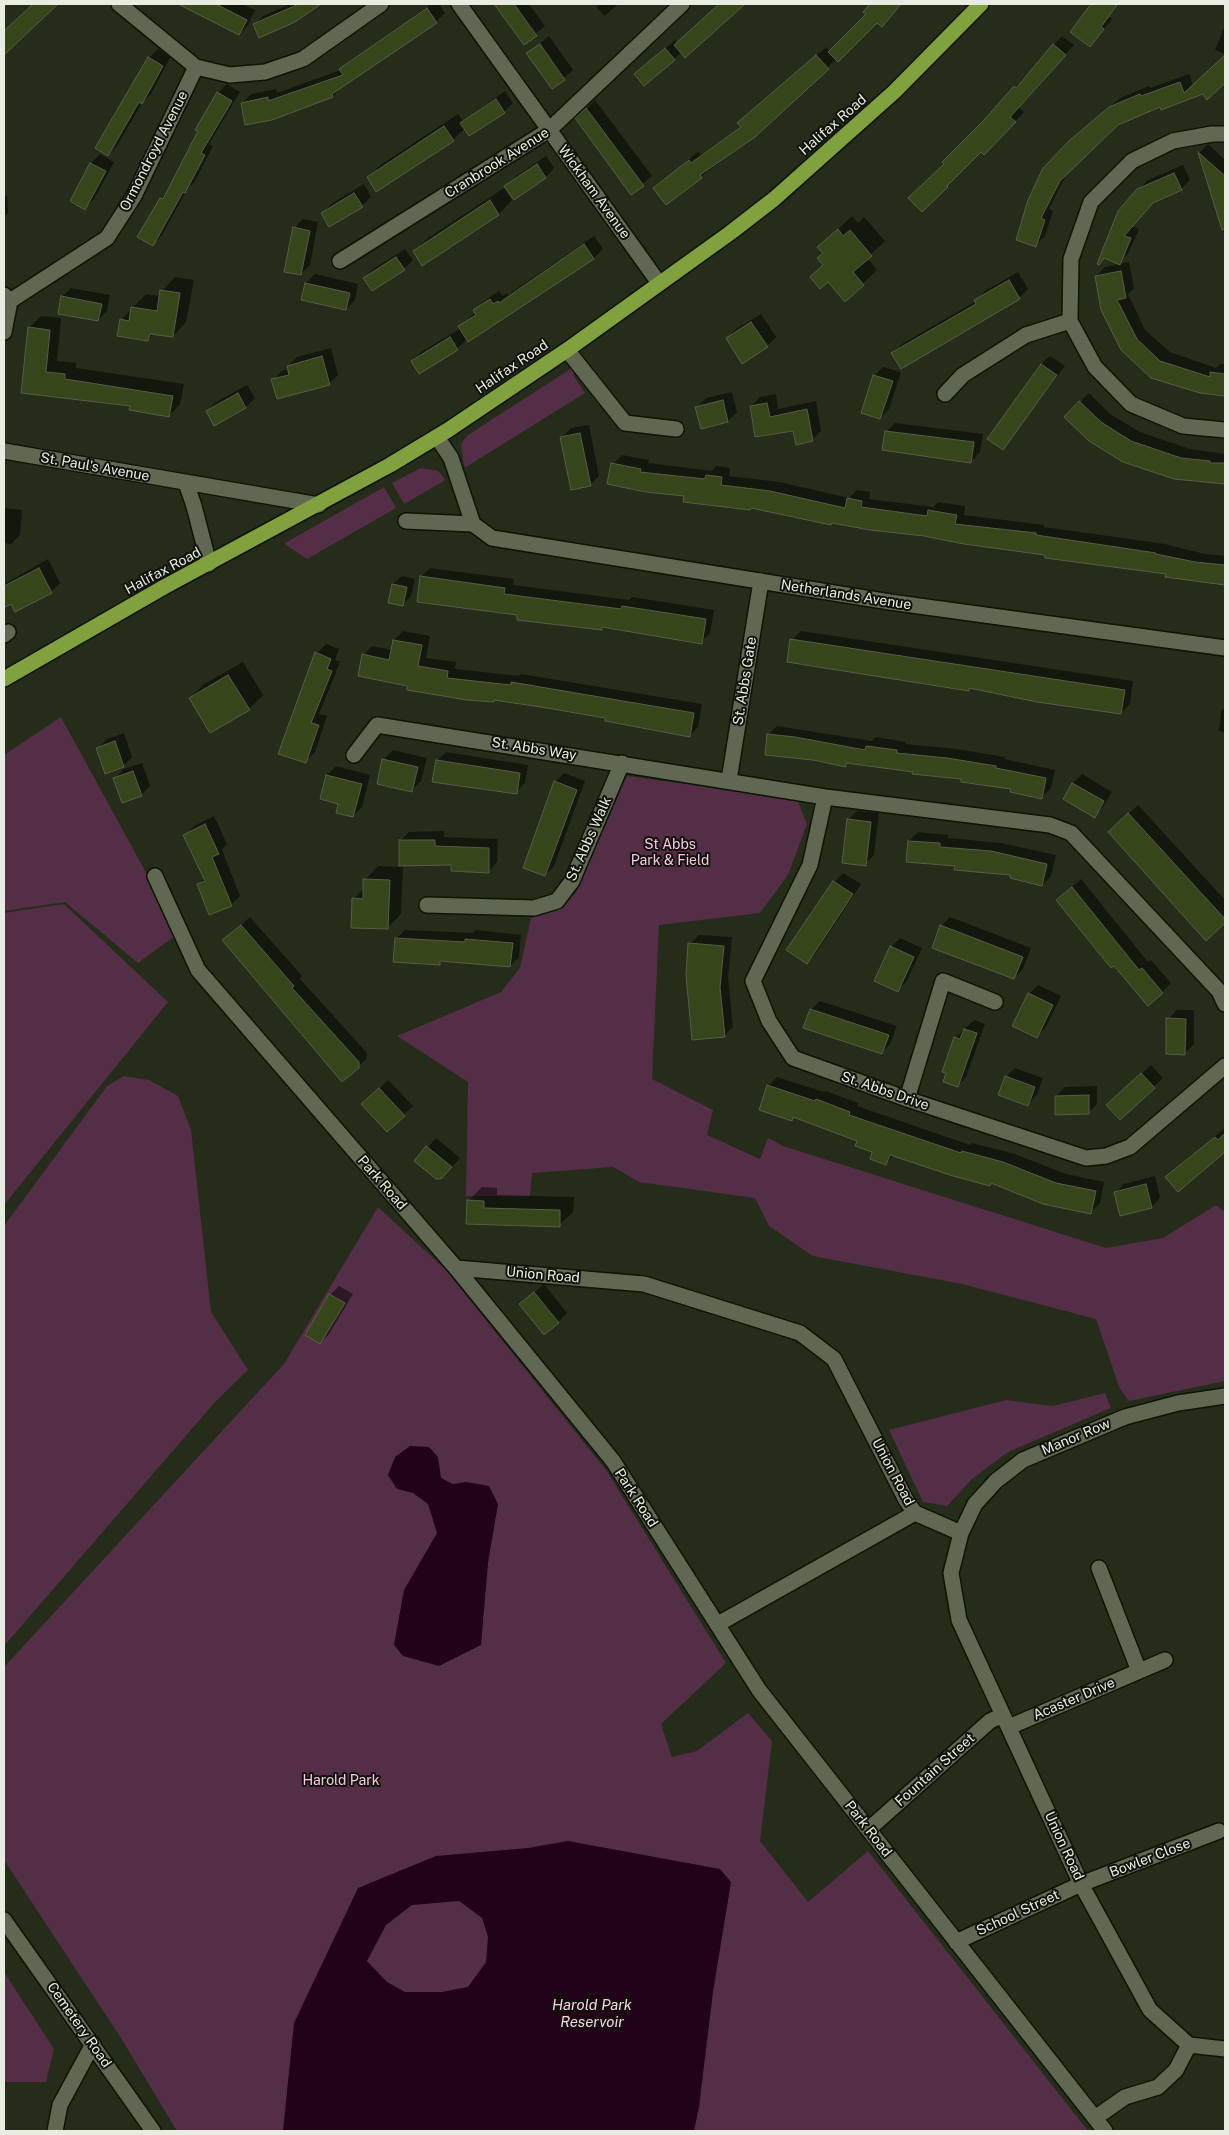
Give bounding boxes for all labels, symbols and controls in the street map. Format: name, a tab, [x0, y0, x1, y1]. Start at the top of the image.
street label: Ormondroyd Avenue	[116, 88, 192, 214]
street label: Halifax Road	[796, 91, 870, 159]
street label: Cranbrook Avenue	[442, 124, 552, 202]
street label: Wickham Avenue	[554, 142, 634, 242]
street label: Halifax Road	[473, 337, 551, 397]
street label: St. Paul's Avenue	[39, 449, 151, 485]
street label: Halifax Road	[122, 544, 204, 598]
street label: Netherlands Avenue	[780, 576, 912, 614]
street label: St. Abbs Gate	[730, 636, 760, 726]
street label: St. Abbs Way	[490, 734, 578, 764]
street label: St. Abbs Walk	[563, 794, 615, 884]
park label: St Abbs Park & Field	[631, 837, 709, 870]
street label: St. Abbs Drive	[839, 1068, 931, 1114]
street label: Park Road	[354, 1152, 410, 1214]
street label: Union Road	[505, 1263, 581, 1287]
street label: Manor Row	[1039, 1415, 1113, 1459]
street label: Union Road	[868, 1435, 918, 1509]
street label: Park Road	[611, 1466, 661, 1530]
street label: Acaster Drive	[1030, 1674, 1118, 1724]
street label: Fountain Street	[892, 1730, 978, 1810]
park label: Harold Park	[302, 1773, 380, 1789]
street label: Park Road	[841, 1798, 895, 1860]
street label: Union Road	[1041, 1809, 1087, 1883]
street label: Bowler Close	[1107, 1835, 1193, 1881]
street label: School Street	[974, 1887, 1062, 1939]
street label: Cemetery Road	[43, 1979, 115, 2071]
water label: Harold Park Reservoir	[552, 1996, 632, 2031]

